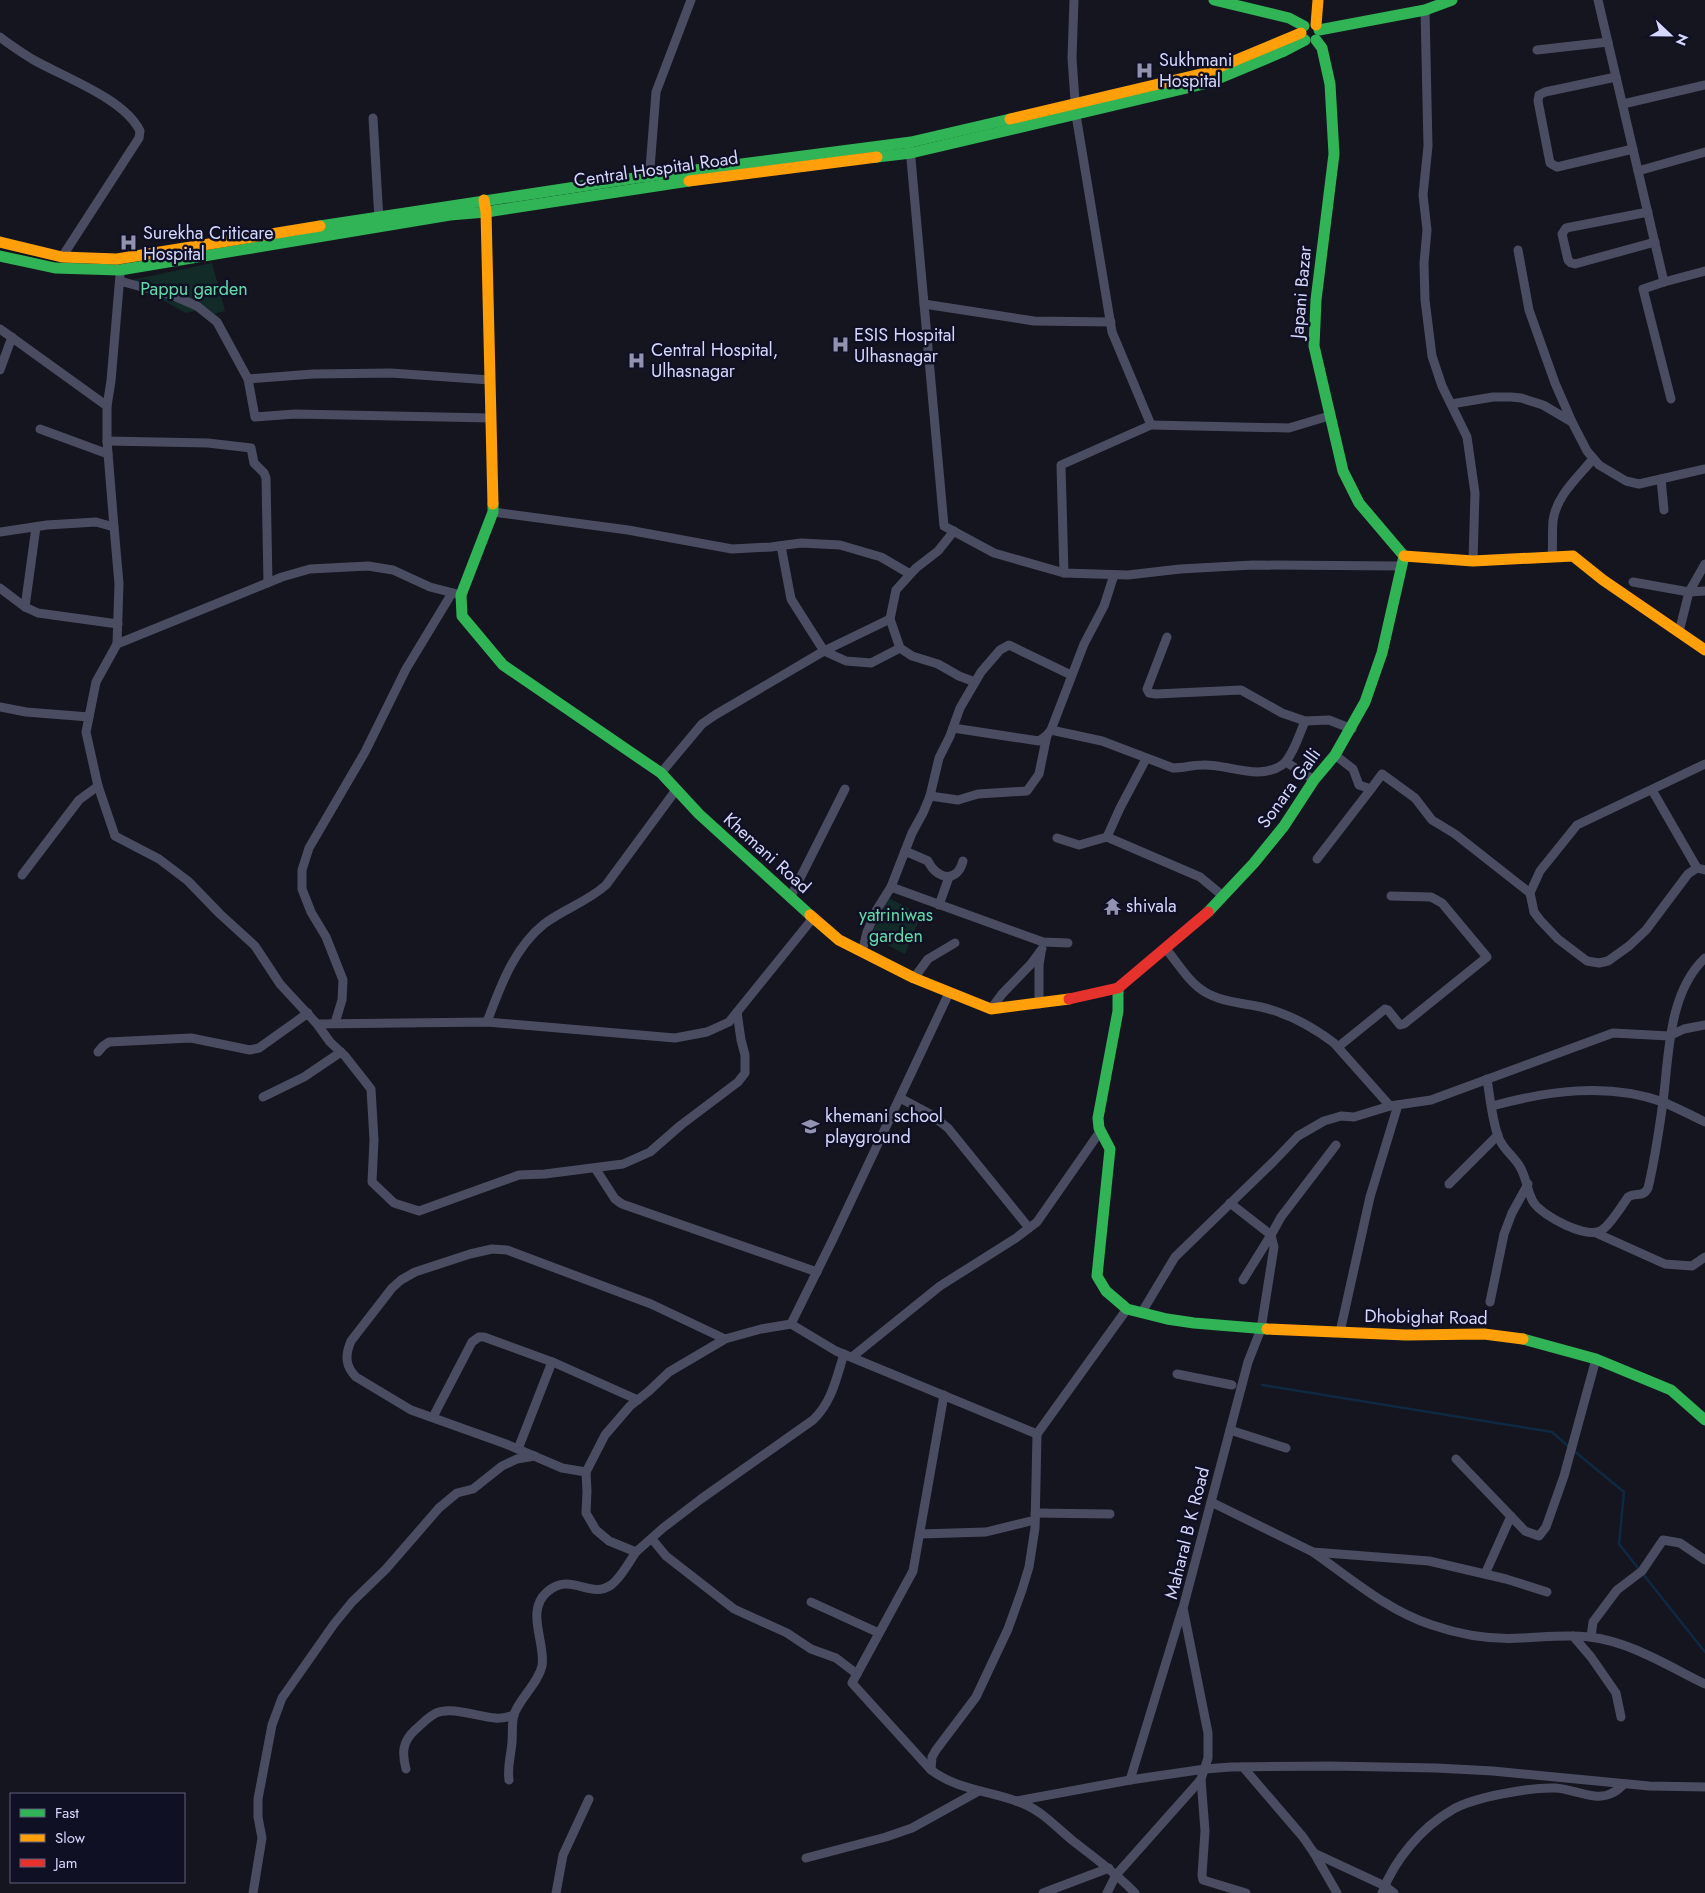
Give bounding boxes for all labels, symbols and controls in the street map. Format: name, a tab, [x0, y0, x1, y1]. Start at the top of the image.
north arrow	[1645, 10, 1695, 60]
text: N	[1671, 31, 1693, 49]
place label: Sukhmani Hospital	[1159, 47, 1233, 94]
hospital icon: Sukhmani Hospital	[1135, 60, 1155, 80]
street label: Central Hospital Road	[572, 145, 740, 193]
place label: Surekha Criticare Hospital	[143, 220, 274, 267]
hospital icon: Surekha Criticare Hospital	[119, 233, 139, 253]
street label: Japani Bazar	[1284, 244, 1318, 342]
park label: Pappu garden	[140, 276, 248, 302]
place label: ESIS Hospital Ulhasnagar	[854, 322, 955, 369]
hospital icon: ESIS Hospital Ulhasnagar	[830, 335, 850, 355]
place label: Central Hospital, Ulhasnagar	[651, 337, 778, 384]
hospital icon: Central Hospital, Ulhasnagar	[627, 350, 647, 370]
street label: Sonara Galli	[1251, 742, 1327, 834]
street label: Khemani Road	[717, 807, 817, 899]
place label: shivala	[1126, 893, 1177, 919]
temple icon: shivala	[1102, 896, 1122, 916]
park label: yatriniwas garden	[859, 902, 933, 949]
place label: khemani school playground	[825, 1103, 943, 1150]
school or university icon: khemani school playground	[801, 1116, 821, 1136]
street label: Dhobighat Road	[1364, 1303, 1488, 1331]
street label: Maharal B K Road	[1158, 1464, 1216, 1602]
legend	[10, 1793, 185, 1883]
text: Fast	[55, 1802, 79, 1824]
text: Slow	[55, 1827, 86, 1849]
text: Jam	[53, 1852, 78, 1874]

